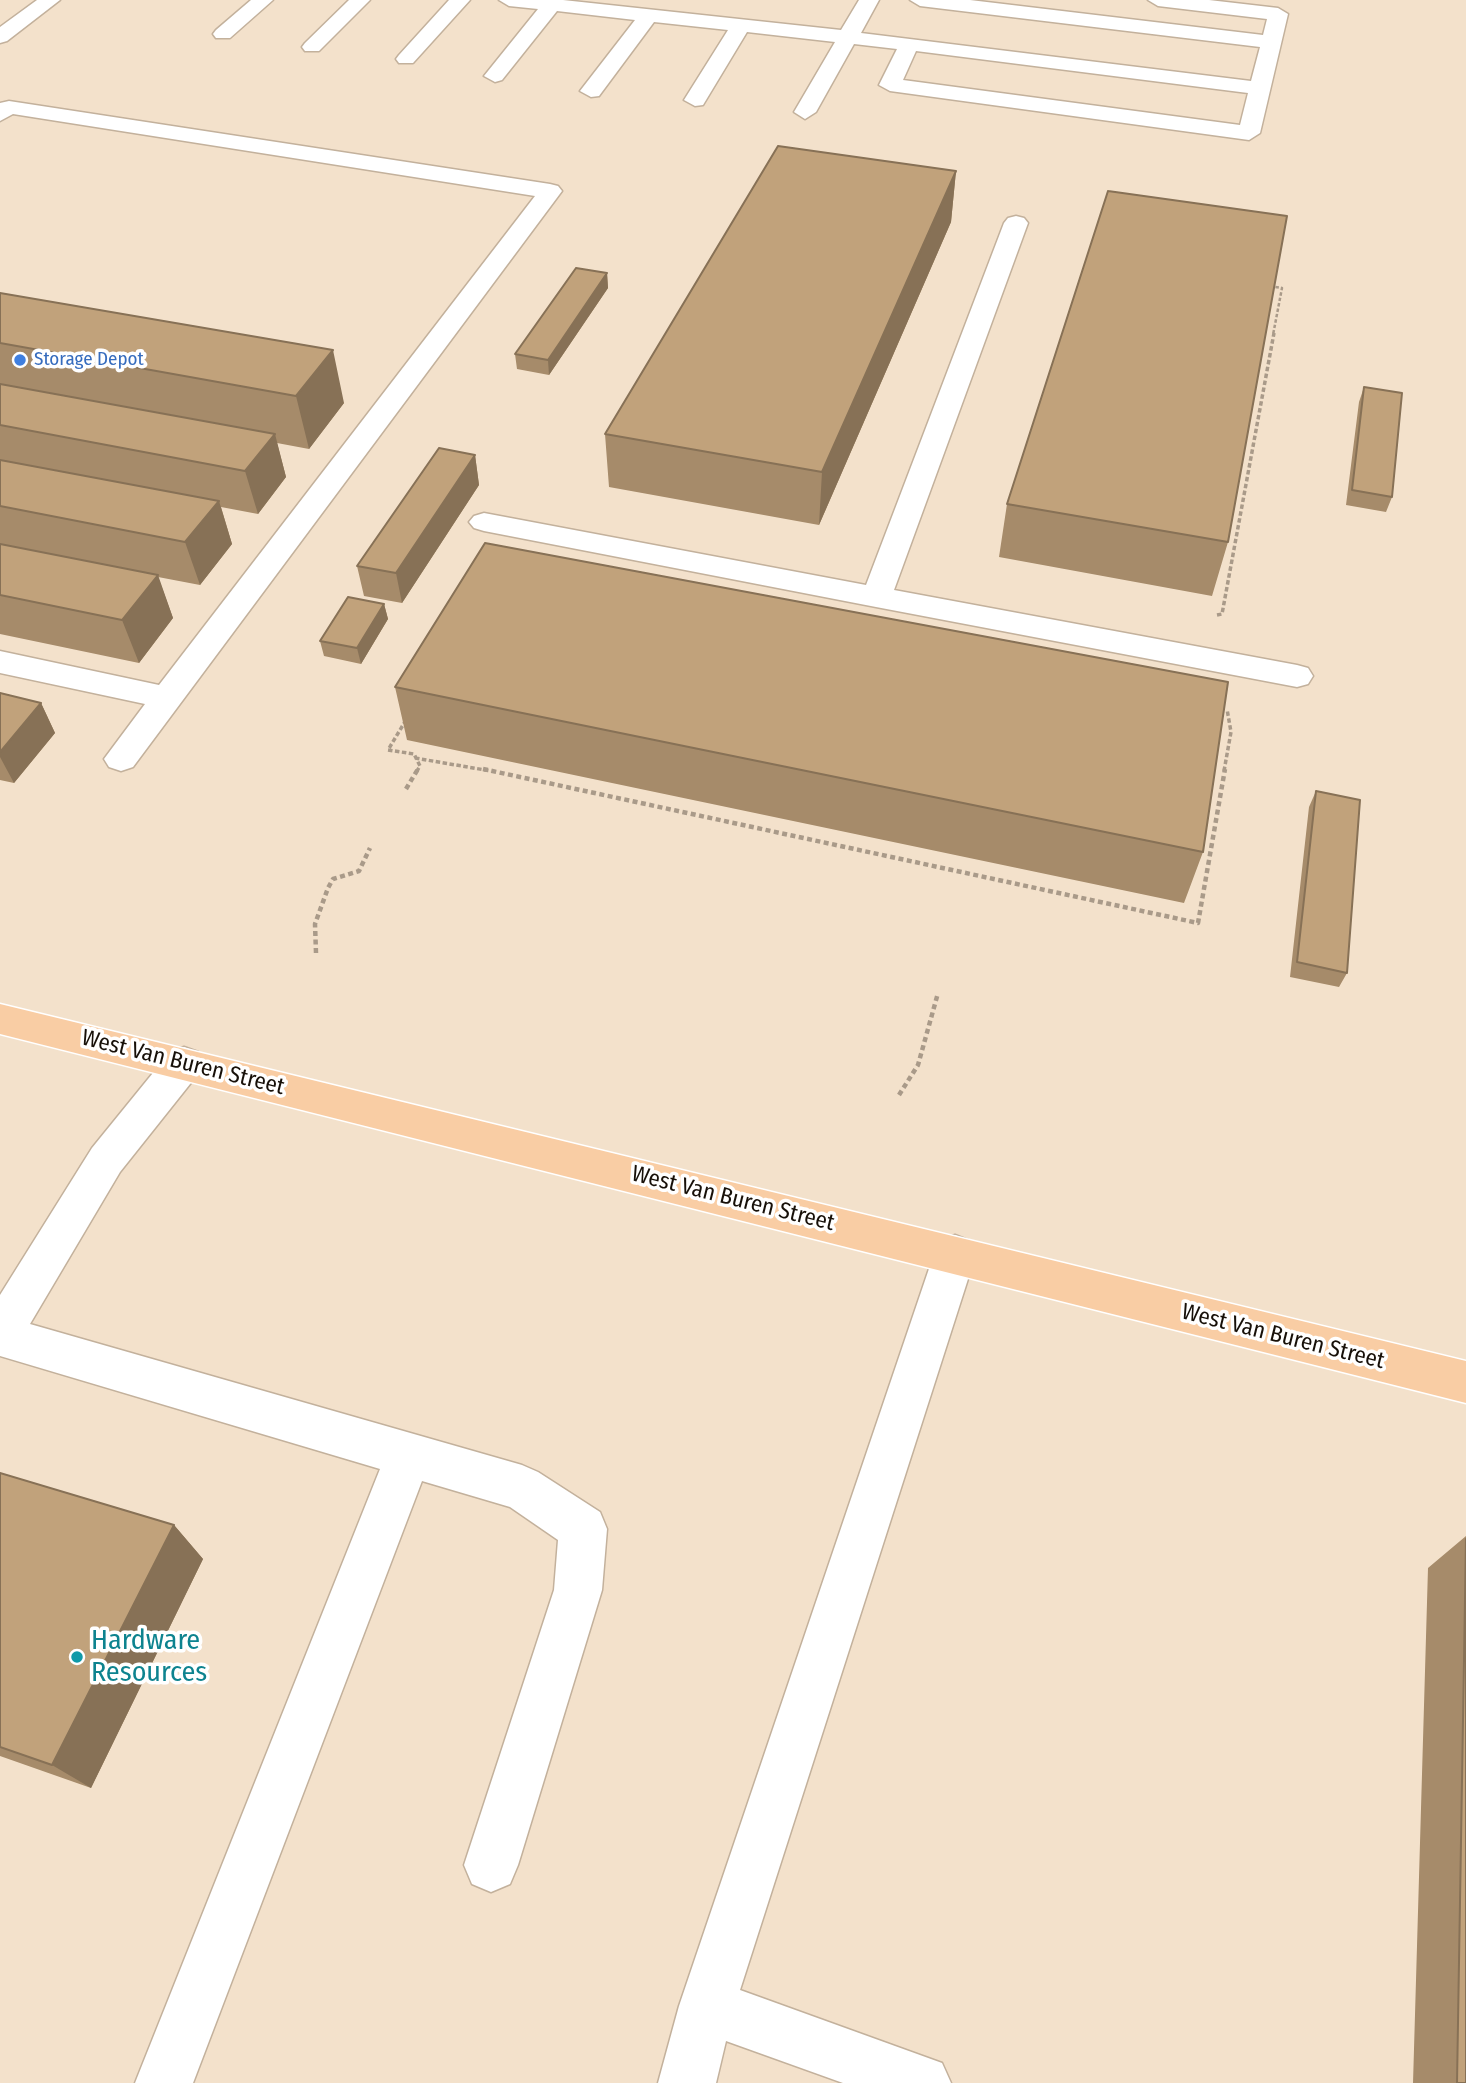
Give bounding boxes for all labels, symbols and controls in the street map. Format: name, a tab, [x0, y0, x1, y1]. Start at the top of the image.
place label: Storage Depot	[34, 349, 144, 371]
marker: Storage Depot	[12, 352, 28, 368]
street label: West Van Buren Street	[79, 1024, 287, 1102]
street label: West Van Buren Street	[629, 1160, 837, 1238]
street label: West Van Buren Street	[1179, 1298, 1387, 1376]
place label: Hardware Resources	[91, 1624, 207, 1690]
marker: Hardware Resources	[69, 1649, 85, 1665]

